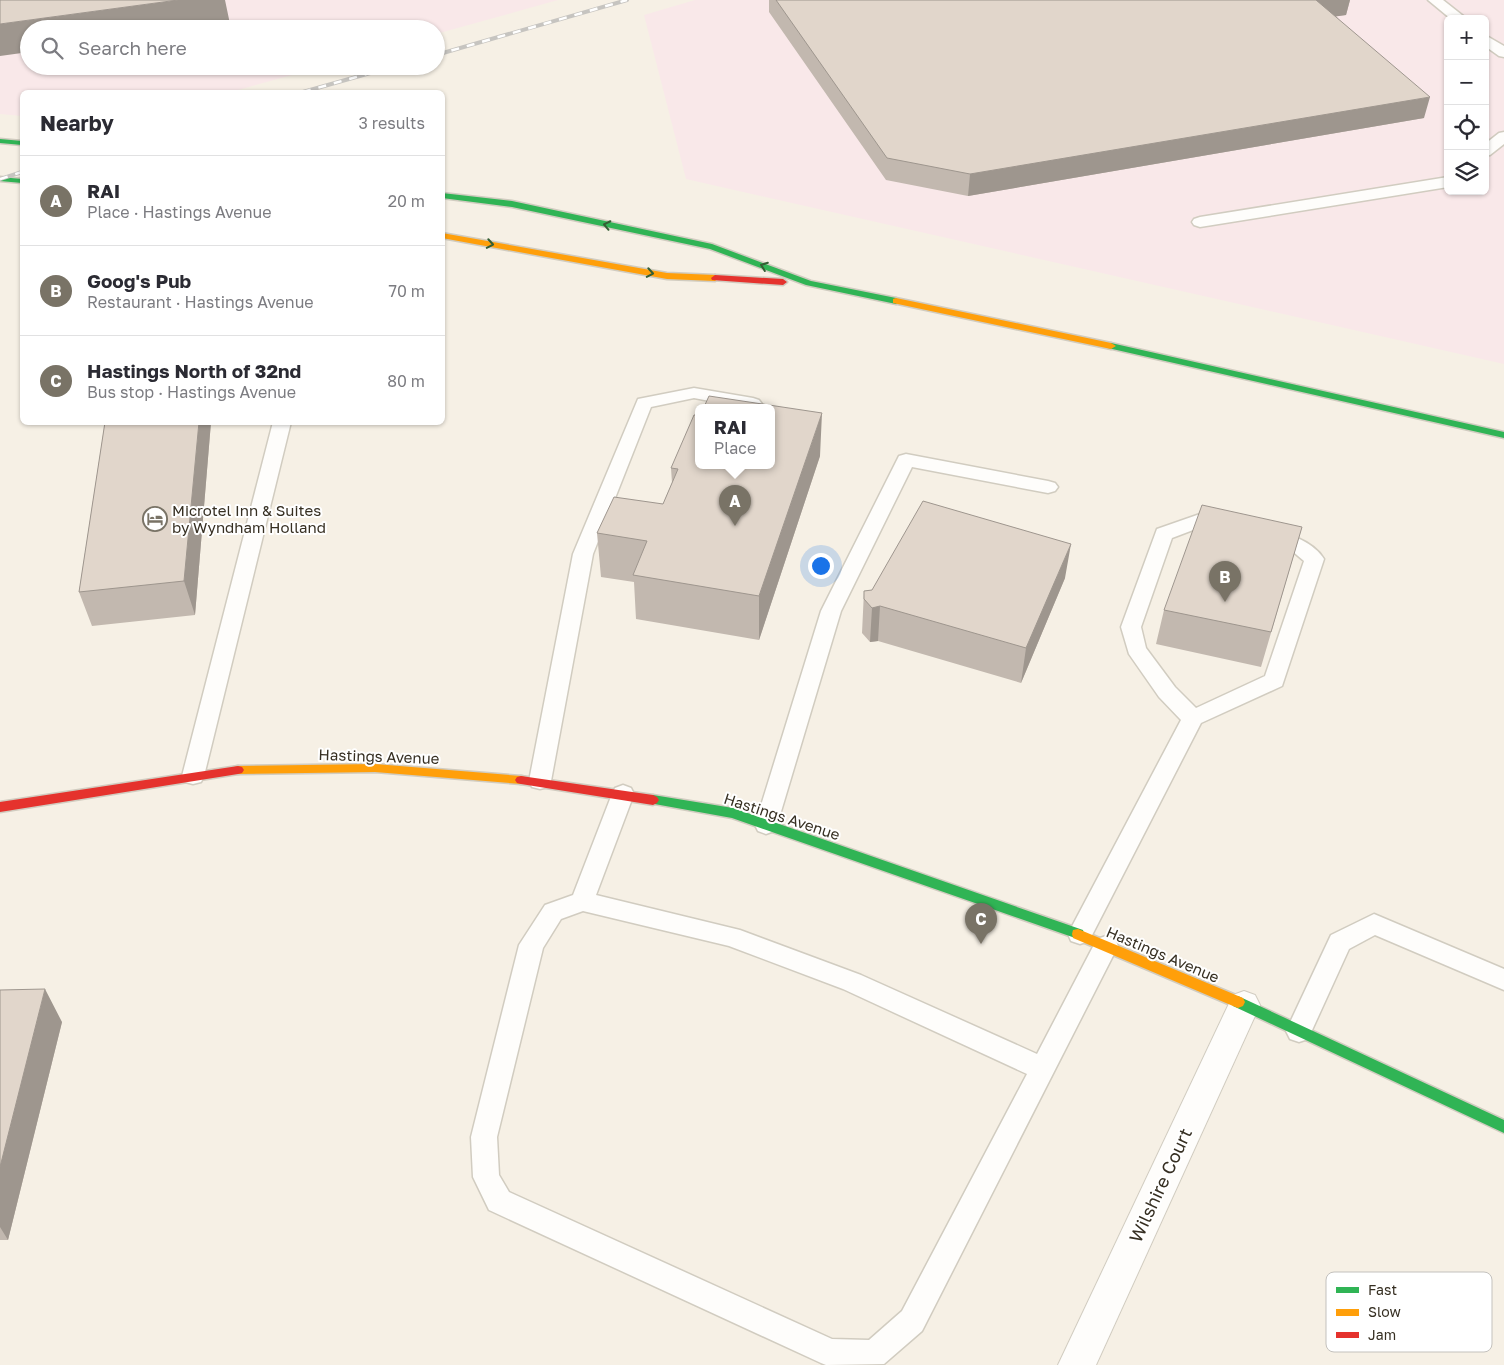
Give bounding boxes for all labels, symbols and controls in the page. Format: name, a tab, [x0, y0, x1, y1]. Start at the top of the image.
map controls	[1444, 15, 1489, 195]
button: +	[1444, 15, 1489, 60]
search box	[20, 20, 445, 75]
icon: search	[38, 34, 66, 62]
text: Search here	[78, 36, 187, 59]
button: −	[1444, 60, 1489, 105]
button: locate	[1444, 105, 1489, 150]
text: Nearby	[40, 110, 114, 136]
text: 3 results	[358, 113, 425, 133]
button: layers	[1444, 150, 1489, 195]
text: RAI	[87, 179, 120, 202]
text: A	[50, 191, 62, 211]
text: 20 m	[388, 191, 425, 211]
text: Place · Hastings Avenue	[87, 202, 271, 222]
one-way arrow	[603, 220, 612, 230]
one-way arrow	[486, 238, 495, 248]
one-way arrow	[760, 262, 769, 272]
one-way arrow	[646, 268, 655, 278]
text: Goog's Pub	[87, 269, 191, 292]
text: B	[50, 281, 62, 301]
text: 70 m	[388, 281, 425, 301]
text: Restaurant · Hastings Avenue	[87, 292, 314, 312]
text: Hastings North of 32nd	[87, 359, 301, 382]
text: C	[50, 371, 62, 391]
text: 80 m	[387, 371, 425, 391]
text: Bus stop · Hastings Avenue	[87, 382, 296, 402]
popup	[695, 404, 775, 469]
text: RAI	[714, 415, 747, 438]
text: Place	[714, 438, 756, 458]
pin: A	[719, 485, 751, 526]
place label: Microtel Inn & Suites by Wyndham Holland	[172, 501, 326, 536]
hotel icon: Microtel Inn & Suites by Wyndham Holland	[142, 506, 168, 532]
your location	[808, 553, 834, 579]
pin: B	[1209, 561, 1241, 602]
street label: Hastings Avenue	[318, 745, 440, 767]
street label: Hastings Avenue	[722, 789, 843, 843]
pin: C	[965, 903, 997, 944]
street label: Hastings Avenue	[1104, 922, 1222, 986]
street label: Wilshire Court	[1124, 1124, 1196, 1246]
legend	[1326, 1272, 1492, 1352]
text: Fast	[1368, 1281, 1397, 1298]
text: Slow	[1368, 1303, 1401, 1320]
text: Jam	[1368, 1326, 1396, 1343]

